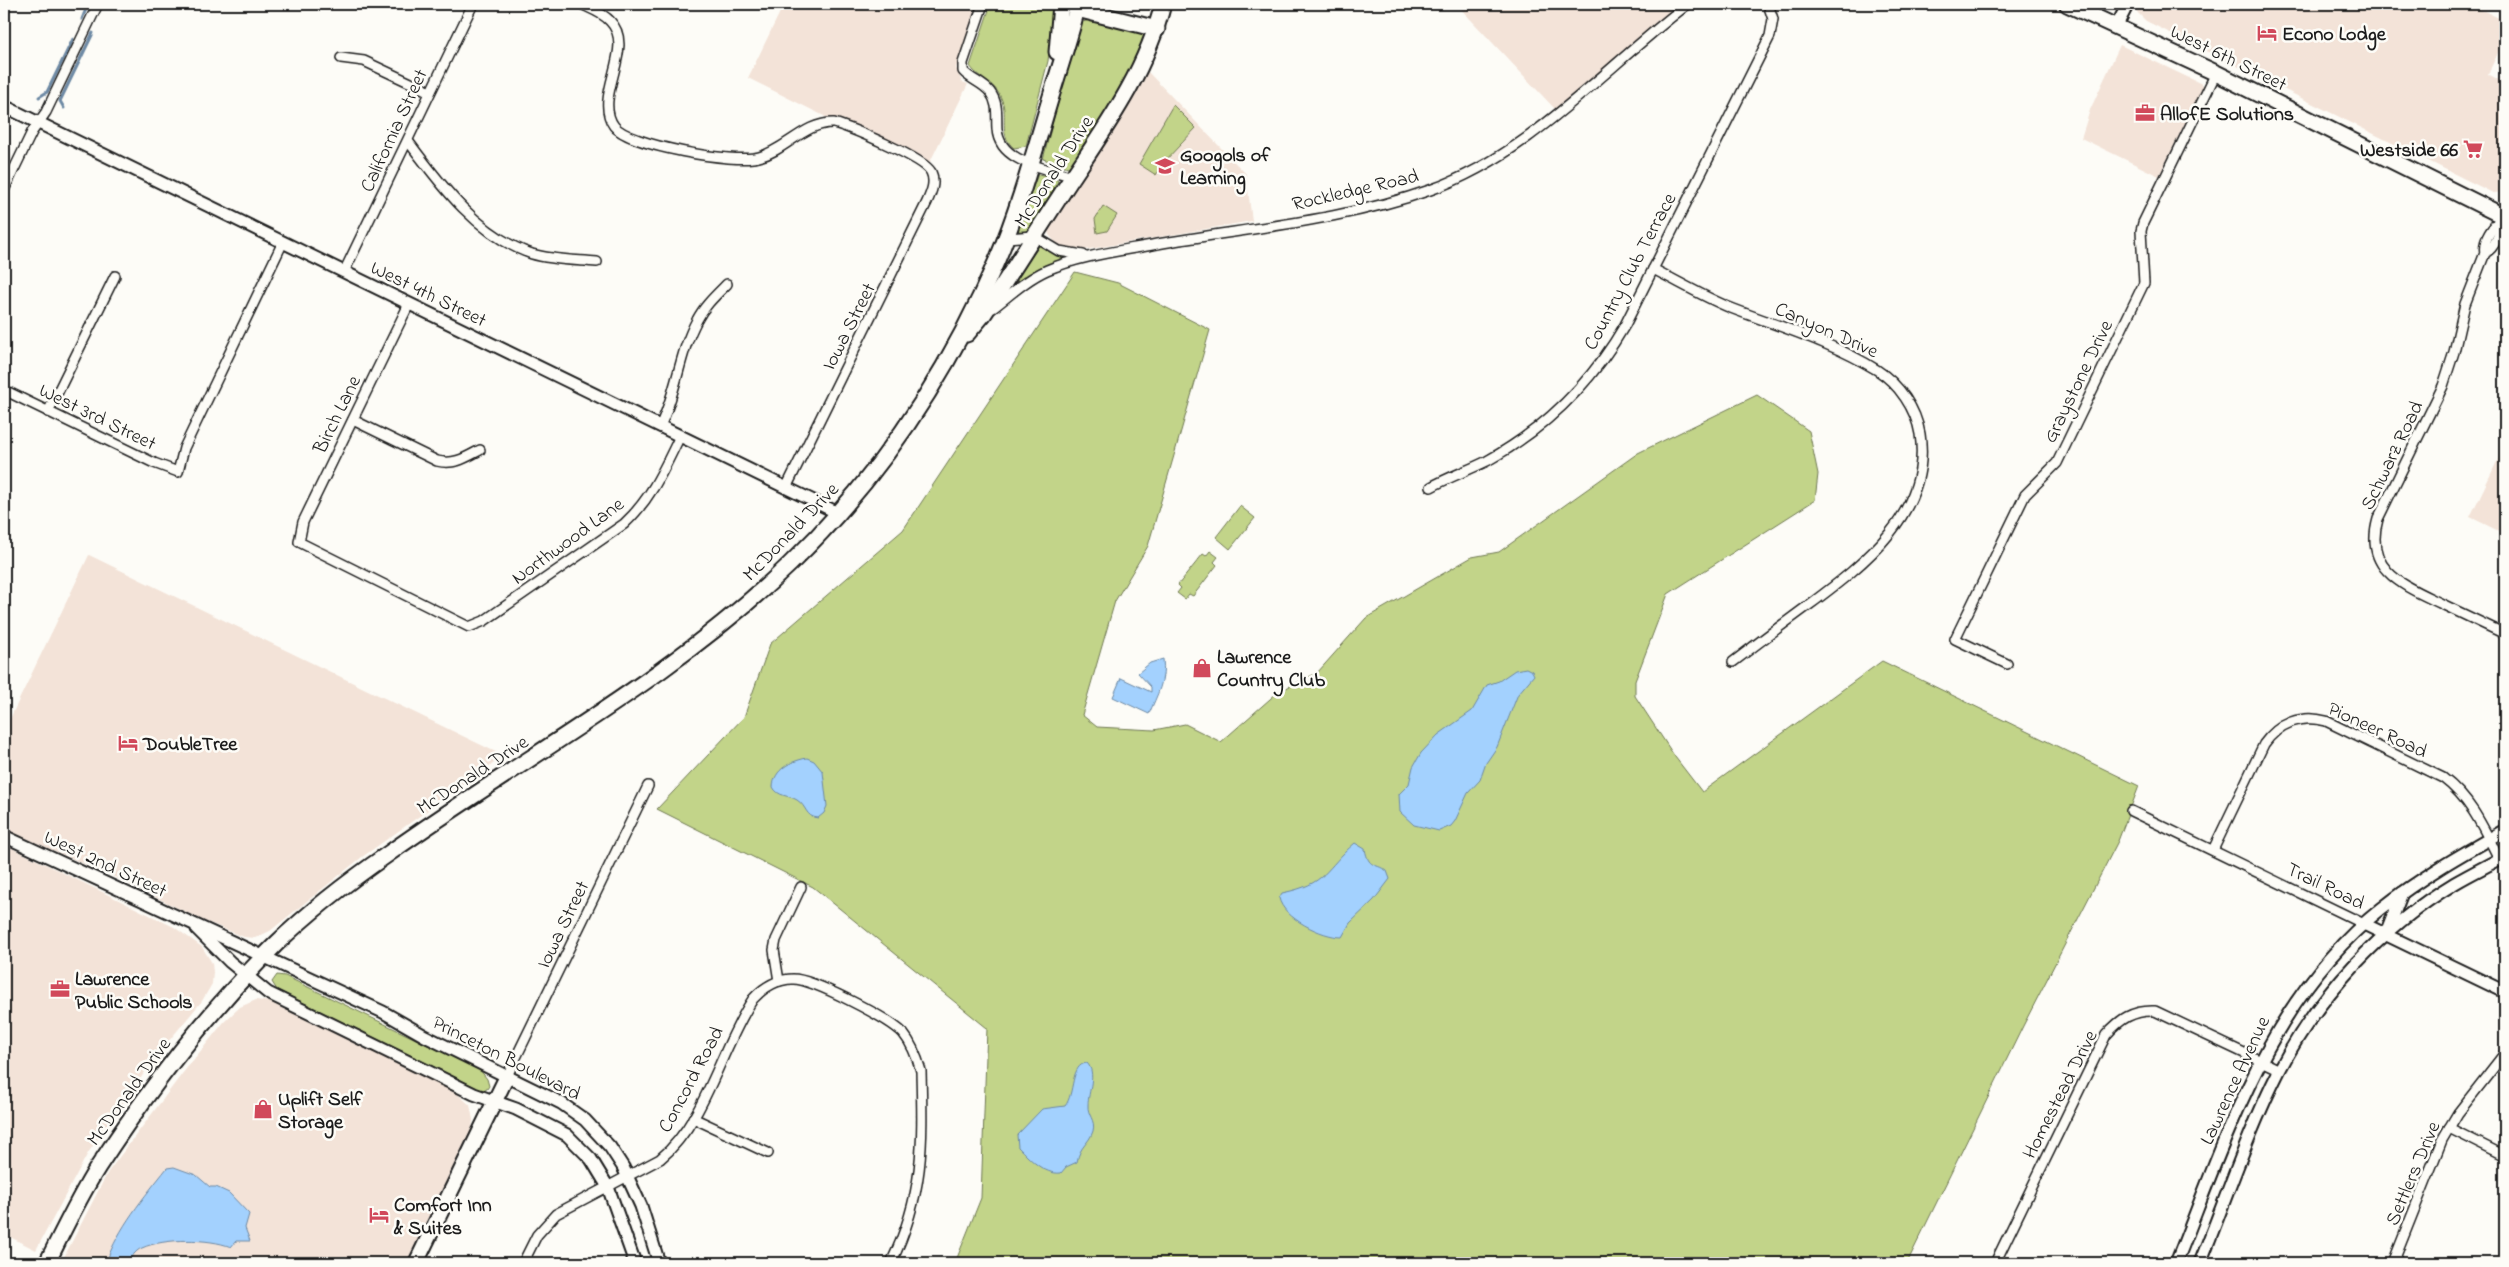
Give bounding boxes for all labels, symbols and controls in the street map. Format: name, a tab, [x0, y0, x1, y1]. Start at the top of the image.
street label: West 6th Street	[2165, 18, 2291, 100]
place label: Econo Lodge	[2282, 21, 2387, 51]
hotel icon: Econo Lodge	[2256, 22, 2278, 44]
street label: California Street	[354, 64, 437, 197]
place label: AllofE Solutions	[2160, 101, 2294, 130]
office icon: AllofE Solutions	[2134, 102, 2156, 124]
street label: McDonald Drive	[1008, 111, 1102, 234]
place label: Westside 66	[2360, 137, 2458, 166]
supermarket icon: Westside 66	[2462, 138, 2484, 160]
place label: Googols of Learning	[1180, 142, 1271, 195]
school or university icon: Googols of Learning	[1154, 155, 1176, 177]
street label: Rockledge Road	[1289, 163, 1422, 221]
street label: Country Club Terrace	[1577, 188, 1685, 356]
street label: West 4th Street	[365, 255, 491, 336]
street label: Iowa Street	[816, 278, 885, 376]
street label: Canyon Drive	[1770, 296, 1882, 367]
street label: Graystone Drive	[2037, 316, 2122, 448]
street label: Birch Lane	[306, 371, 370, 460]
street label: West 3rd Street	[33, 377, 161, 459]
street label: Schwarz Road	[2354, 397, 2432, 516]
street label: McDonald Drive	[737, 477, 847, 589]
street label: Northwood Lane	[506, 491, 631, 593]
place label: Lawrence Country Club	[1217, 644, 1325, 697]
shop icon: Lawrence Country Club	[1191, 657, 1213, 679]
street label: Pioneer Road	[2322, 696, 2432, 767]
street label: McDonald Drive	[412, 729, 535, 823]
place label: DoubleTree	[142, 731, 238, 760]
hotel icon: DoubleTree	[117, 732, 139, 754]
street label: West 2nd Street	[39, 824, 171, 907]
street label: Trail Road	[2281, 856, 2369, 919]
street label: Iowa Street	[531, 876, 598, 974]
place label: Lawrence Public Schools	[75, 966, 193, 1018]
office icon: Lawrence Public Schools	[49, 978, 71, 1000]
street label: Princeton Boulevard	[426, 1009, 585, 1109]
street label: Lawrence Avenue	[2194, 1012, 2279, 1150]
street label: Concord Road	[652, 1022, 732, 1138]
street label: Homestead Drive	[2016, 1026, 2106, 1165]
street label: McDonald Drive	[81, 1032, 179, 1153]
place label: Uplift Self Storage	[278, 1086, 363, 1139]
shop icon: Uplift Self Storage	[252, 1098, 274, 1120]
street label: Settlers Drive	[2379, 1117, 2449, 1231]
place label: Comfort Inn & Suites	[393, 1192, 492, 1244]
hotel icon: Comfort Inn & Suites	[368, 1204, 390, 1226]

